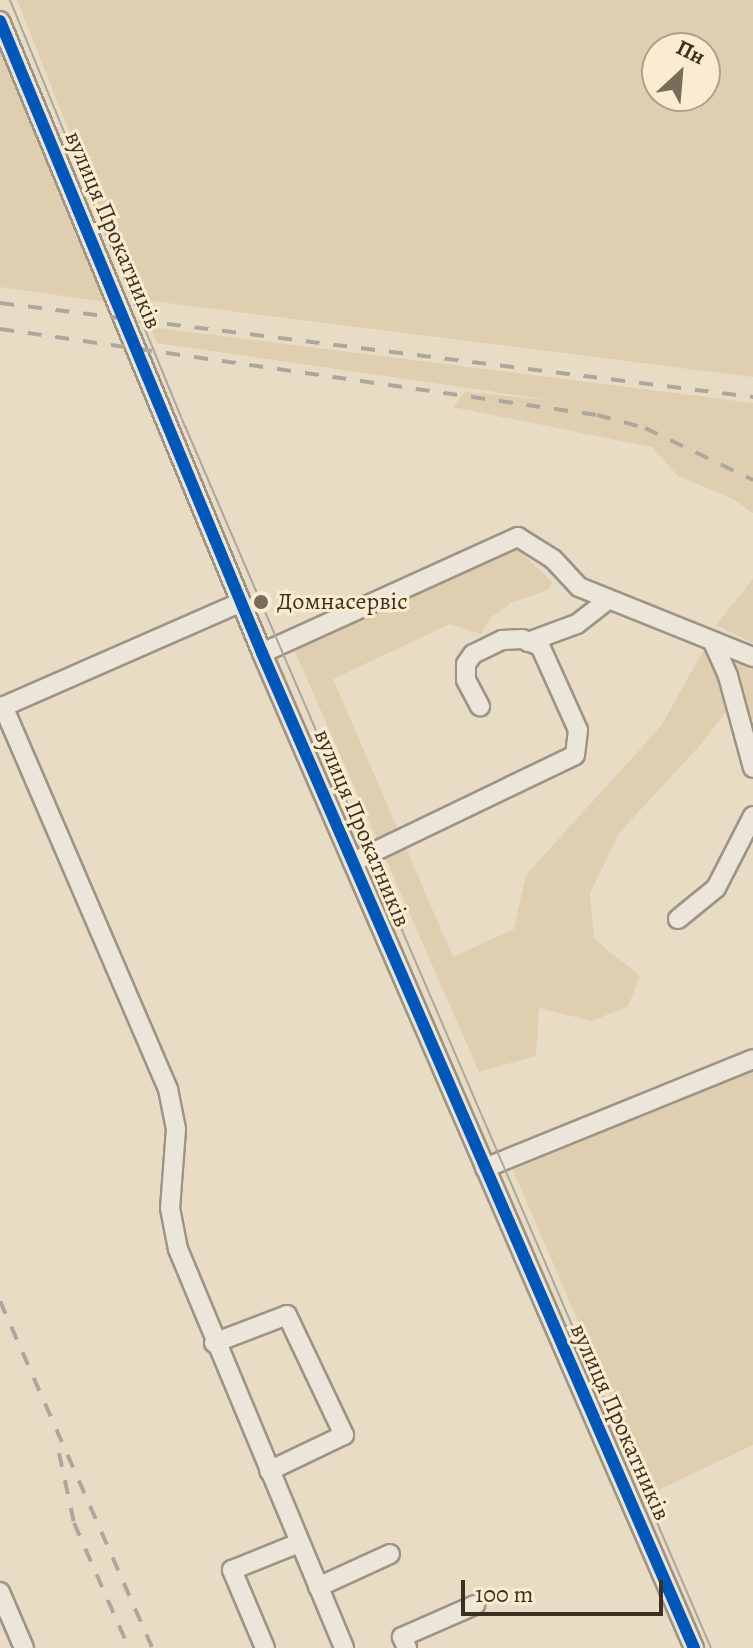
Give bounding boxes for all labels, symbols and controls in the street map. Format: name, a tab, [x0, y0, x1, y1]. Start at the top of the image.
north arrow	[641, 32, 721, 112]
text: Пн	[671, 32, 710, 72]
street label: вулиця Прокатників	[58, 127, 168, 333]
place label: Домнасервіс	[277, 588, 408, 616]
marker: Домнасервіс	[252, 593, 270, 611]
street label: вулиця Прокатників	[307, 725, 417, 931]
street label: вулиця Прокатників	[564, 1319, 676, 1525]
scale bar	[465, 1564, 667, 1614]
text: 100 m	[475, 1578, 534, 1610]

